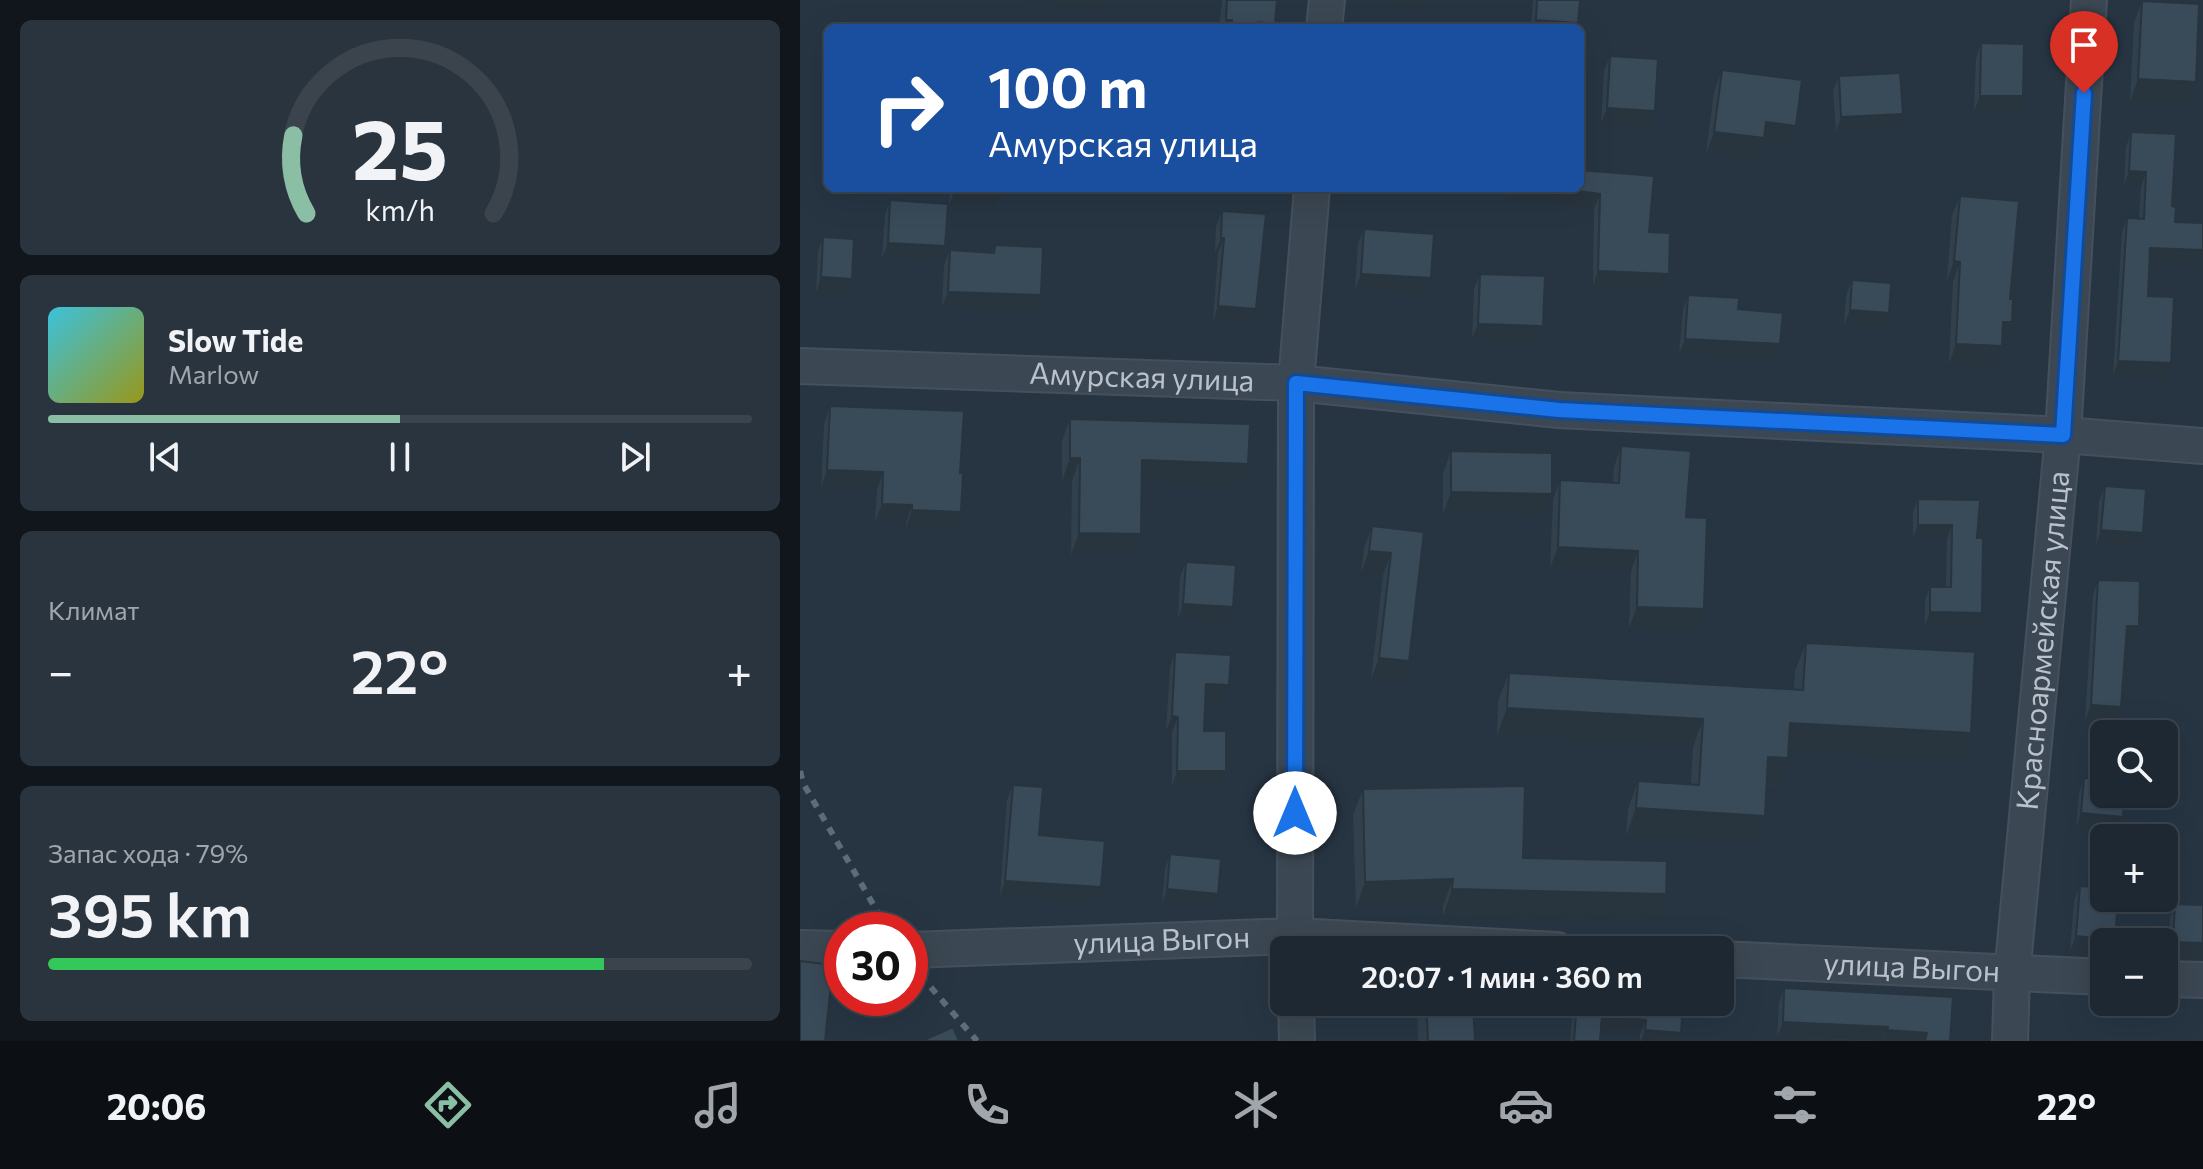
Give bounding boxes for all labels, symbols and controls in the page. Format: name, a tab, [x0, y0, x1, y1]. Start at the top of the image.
pin	[2050, 11, 2118, 93]
icon: arrive	[2062, 23, 2106, 67]
text: 100 m	[988, 51, 1147, 120]
icon: right	[856, 56, 960, 160]
text: 25	[352, 94, 448, 196]
text: Амурская улица	[988, 120, 1258, 164]
text: km/h	[365, 192, 435, 227]
text: Slow Tide	[168, 321, 303, 358]
street label: Амурская улица	[1029, 353, 1255, 398]
text: Marlow	[168, 358, 259, 389]
icon: previous	[143, 435, 187, 479]
icon: pause	[378, 435, 422, 479]
icon: next	[613, 435, 657, 479]
street label: Красноармейская улица	[2007, 469, 2076, 812]
text: Климат	[48, 594, 140, 625]
text: 22°	[351, 633, 448, 706]
text: −	[48, 643, 73, 697]
text: +	[726, 643, 752, 697]
map controls	[2090, 720, 2178, 1016]
button: search	[2090, 720, 2178, 808]
position arrow	[1253, 771, 1337, 855]
button: +	[2090, 824, 2178, 912]
text: Запас хода · 79%	[48, 837, 248, 868]
text: 395 km	[48, 876, 252, 949]
speed limit sign: 30	[824, 912, 928, 1016]
street label: улица Выгон	[1073, 917, 1251, 960]
button: −	[2090, 928, 2178, 1016]
street label: улица Выгон	[1823, 943, 2001, 988]
text: 20:07 · 1 мин · 360 m	[1361, 957, 1643, 994]
icon: directions	[420, 1077, 476, 1133]
icon: music	[690, 1077, 746, 1133]
icon: phone	[959, 1077, 1015, 1133]
icon: climate	[1228, 1077, 1284, 1133]
icon: car	[1498, 1077, 1554, 1133]
icon: filters	[1767, 1077, 1823, 1133]
text: 20:06	[107, 1083, 207, 1127]
text: 22°	[2037, 1083, 2096, 1127]

